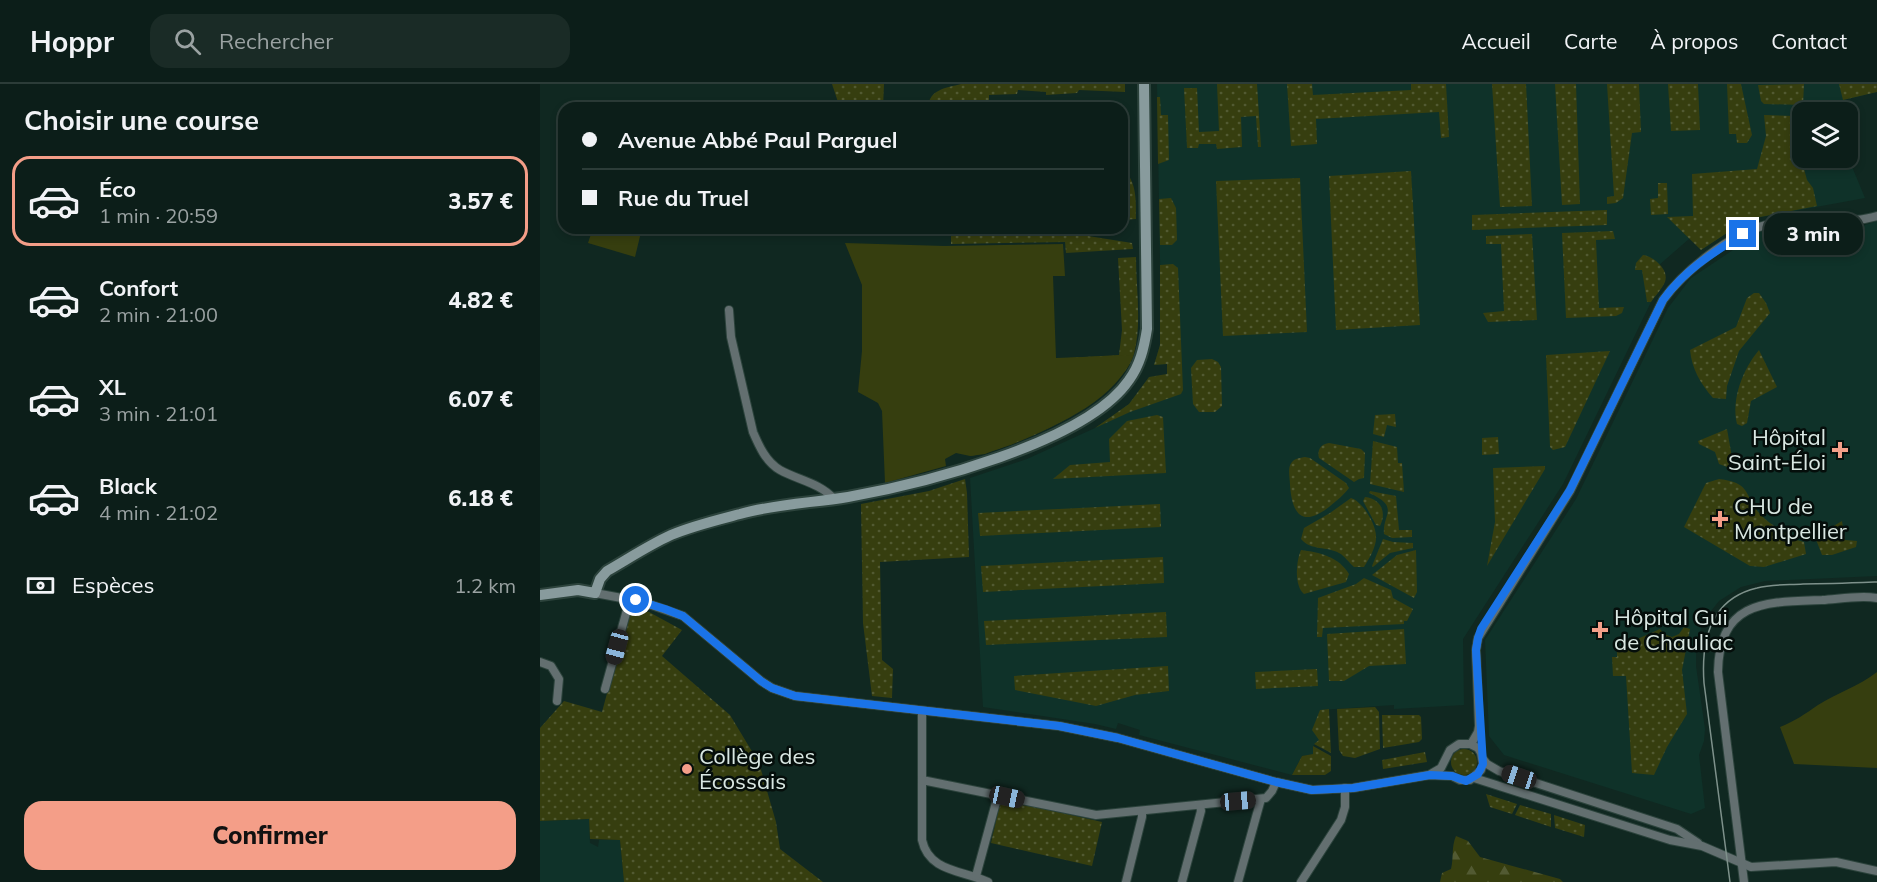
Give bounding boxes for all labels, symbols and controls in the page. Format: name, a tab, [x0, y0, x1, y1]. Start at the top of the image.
search box	[150, 14, 570, 68]
text: Hoppr	[30, 24, 114, 59]
icon: search	[171, 25, 204, 58]
text: Rechercher	[219, 27, 333, 55]
text: Accueil	[1461, 28, 1531, 54]
text: Carte	[1564, 28, 1617, 54]
text: À propos	[1650, 28, 1738, 54]
text: Contact	[1771, 28, 1847, 54]
map controls	[1792, 102, 1858, 168]
button: layers	[1792, 102, 1858, 168]
text: Choisir une course	[24, 103, 259, 137]
text: Avenue Abbé Paul Parguel	[618, 126, 898, 154]
icon: car	[27, 174, 81, 228]
text: Éco	[99, 175, 136, 203]
text: Rue du Truel	[618, 184, 749, 212]
text: 3.57 €	[448, 187, 513, 215]
text: 1 min · 20:59	[99, 203, 218, 228]
callout: 3 min	[1764, 213, 1863, 255]
route end	[1729, 220, 1756, 247]
text: 3 min	[1787, 221, 1840, 246]
icon: car	[27, 273, 81, 327]
text: Confort	[99, 274, 178, 302]
text: 4.82 €	[448, 286, 513, 314]
text: 2 min · 21:00	[99, 302, 218, 327]
icon: car	[27, 372, 81, 426]
text: XL	[99, 373, 126, 401]
text: 6.07 €	[448, 385, 513, 413]
text: 3 min · 21:01	[99, 401, 218, 426]
place label: Hôpital Saint-Éloi	[1728, 423, 1826, 476]
marker: Hôpital Saint-Éloi	[1831, 441, 1849, 459]
icon: car	[27, 471, 81, 525]
text: Black	[99, 472, 157, 500]
text: 6.18 €	[448, 484, 513, 512]
place label: CHU de Montpellier	[1734, 492, 1847, 545]
text: 4 min · 21:02	[99, 500, 218, 525]
marker: CHU de Montpellier	[1711, 510, 1729, 528]
icon: cash	[24, 569, 57, 602]
text: Espèces	[72, 571, 154, 599]
text: 1.2 km	[454, 573, 516, 598]
route start	[622, 586, 649, 613]
place label: Hôpital Gui de Chauliac	[1614, 603, 1733, 656]
marker: Hôpital Gui de Chauliac	[1591, 621, 1609, 639]
car	[604, 627, 630, 667]
place label: Collège des Écossais	[699, 742, 815, 795]
marker: Collège des Écossais	[680, 762, 694, 776]
car	[1499, 763, 1539, 791]
car	[988, 784, 1026, 810]
car	[1219, 790, 1257, 812]
button: Confirmer	[24, 801, 516, 870]

